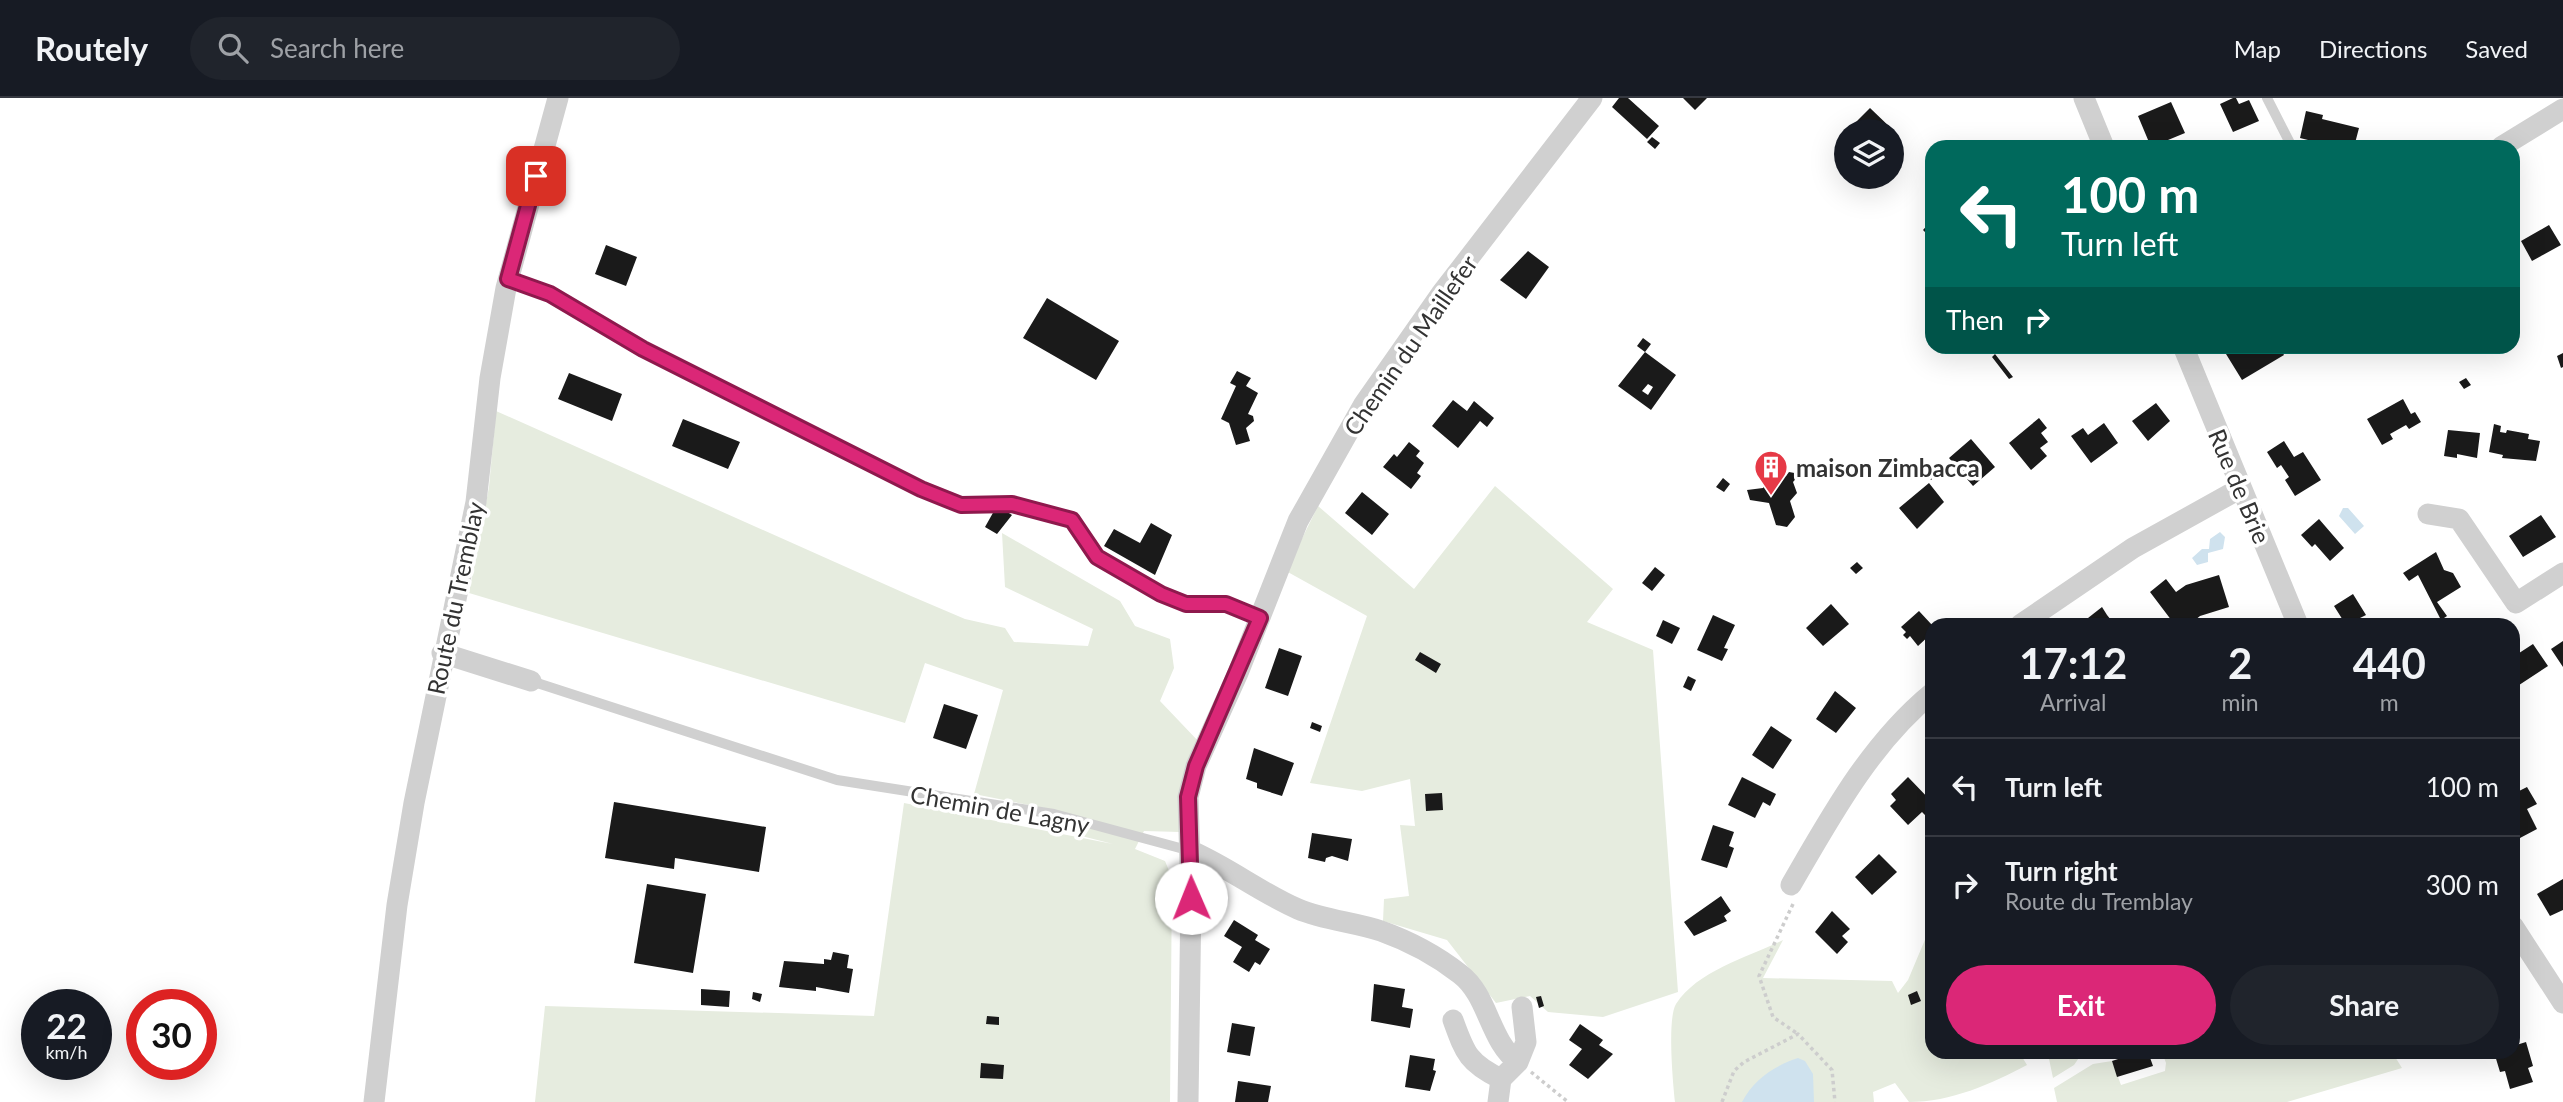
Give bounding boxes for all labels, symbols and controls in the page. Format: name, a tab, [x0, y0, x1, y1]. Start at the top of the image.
search box	[190, 17, 680, 80]
text: Routely	[35, 28, 148, 68]
icon: search	[214, 29, 252, 67]
text: Search here	[270, 32, 404, 64]
text: Map	[2234, 34, 2281, 63]
text: Directions	[2319, 34, 2427, 63]
text: Saved	[2465, 34, 2528, 63]
map controls	[1834, 119, 1904, 189]
button: layers	[1834, 119, 1904, 189]
pin	[506, 146, 566, 206]
icon: arrive	[517, 157, 555, 195]
text: 100 m	[2061, 165, 2199, 223]
icon: left	[1946, 168, 2037, 259]
text: Turn left	[2061, 224, 2178, 263]
street label: Chemin du Maillefer	[1337, 249, 1483, 441]
icon: right	[2018, 301, 2056, 339]
text: Then	[1946, 304, 2004, 336]
street label: Rue de Brie	[2203, 424, 2277, 548]
building icon: maison Zimbacca	[1752, 448, 1790, 497]
place label: maison Zimbacca	[1796, 453, 1980, 482]
street label: Route du Tremblay	[420, 498, 490, 697]
text: 17:12	[2019, 638, 2127, 688]
text: 2	[2228, 638, 2252, 688]
text: 440	[2353, 638, 2426, 688]
text: Arrival	[2040, 688, 2106, 716]
text: min	[2221, 688, 2259, 716]
text: m	[2380, 688, 2399, 716]
icon: left	[1946, 768, 1984, 806]
text: Turn left	[2005, 771, 2102, 803]
text: 100 m	[2426, 771, 2499, 803]
street label: Chemin de Lagny	[908, 779, 1093, 839]
text: Turn right	[2005, 855, 2118, 887]
position arrow	[1154, 861, 1228, 935]
icon: right	[1946, 866, 1984, 904]
text: 300 m	[2426, 869, 2499, 901]
text: Route du Tremblay	[2005, 887, 2193, 915]
button: Exit	[1946, 965, 2216, 1045]
button: Share	[2230, 965, 2499, 1045]
speed limit sign: 30	[126, 989, 217, 1080]
text: 22	[46, 1004, 87, 1046]
text: km/h	[45, 1041, 88, 1063]

